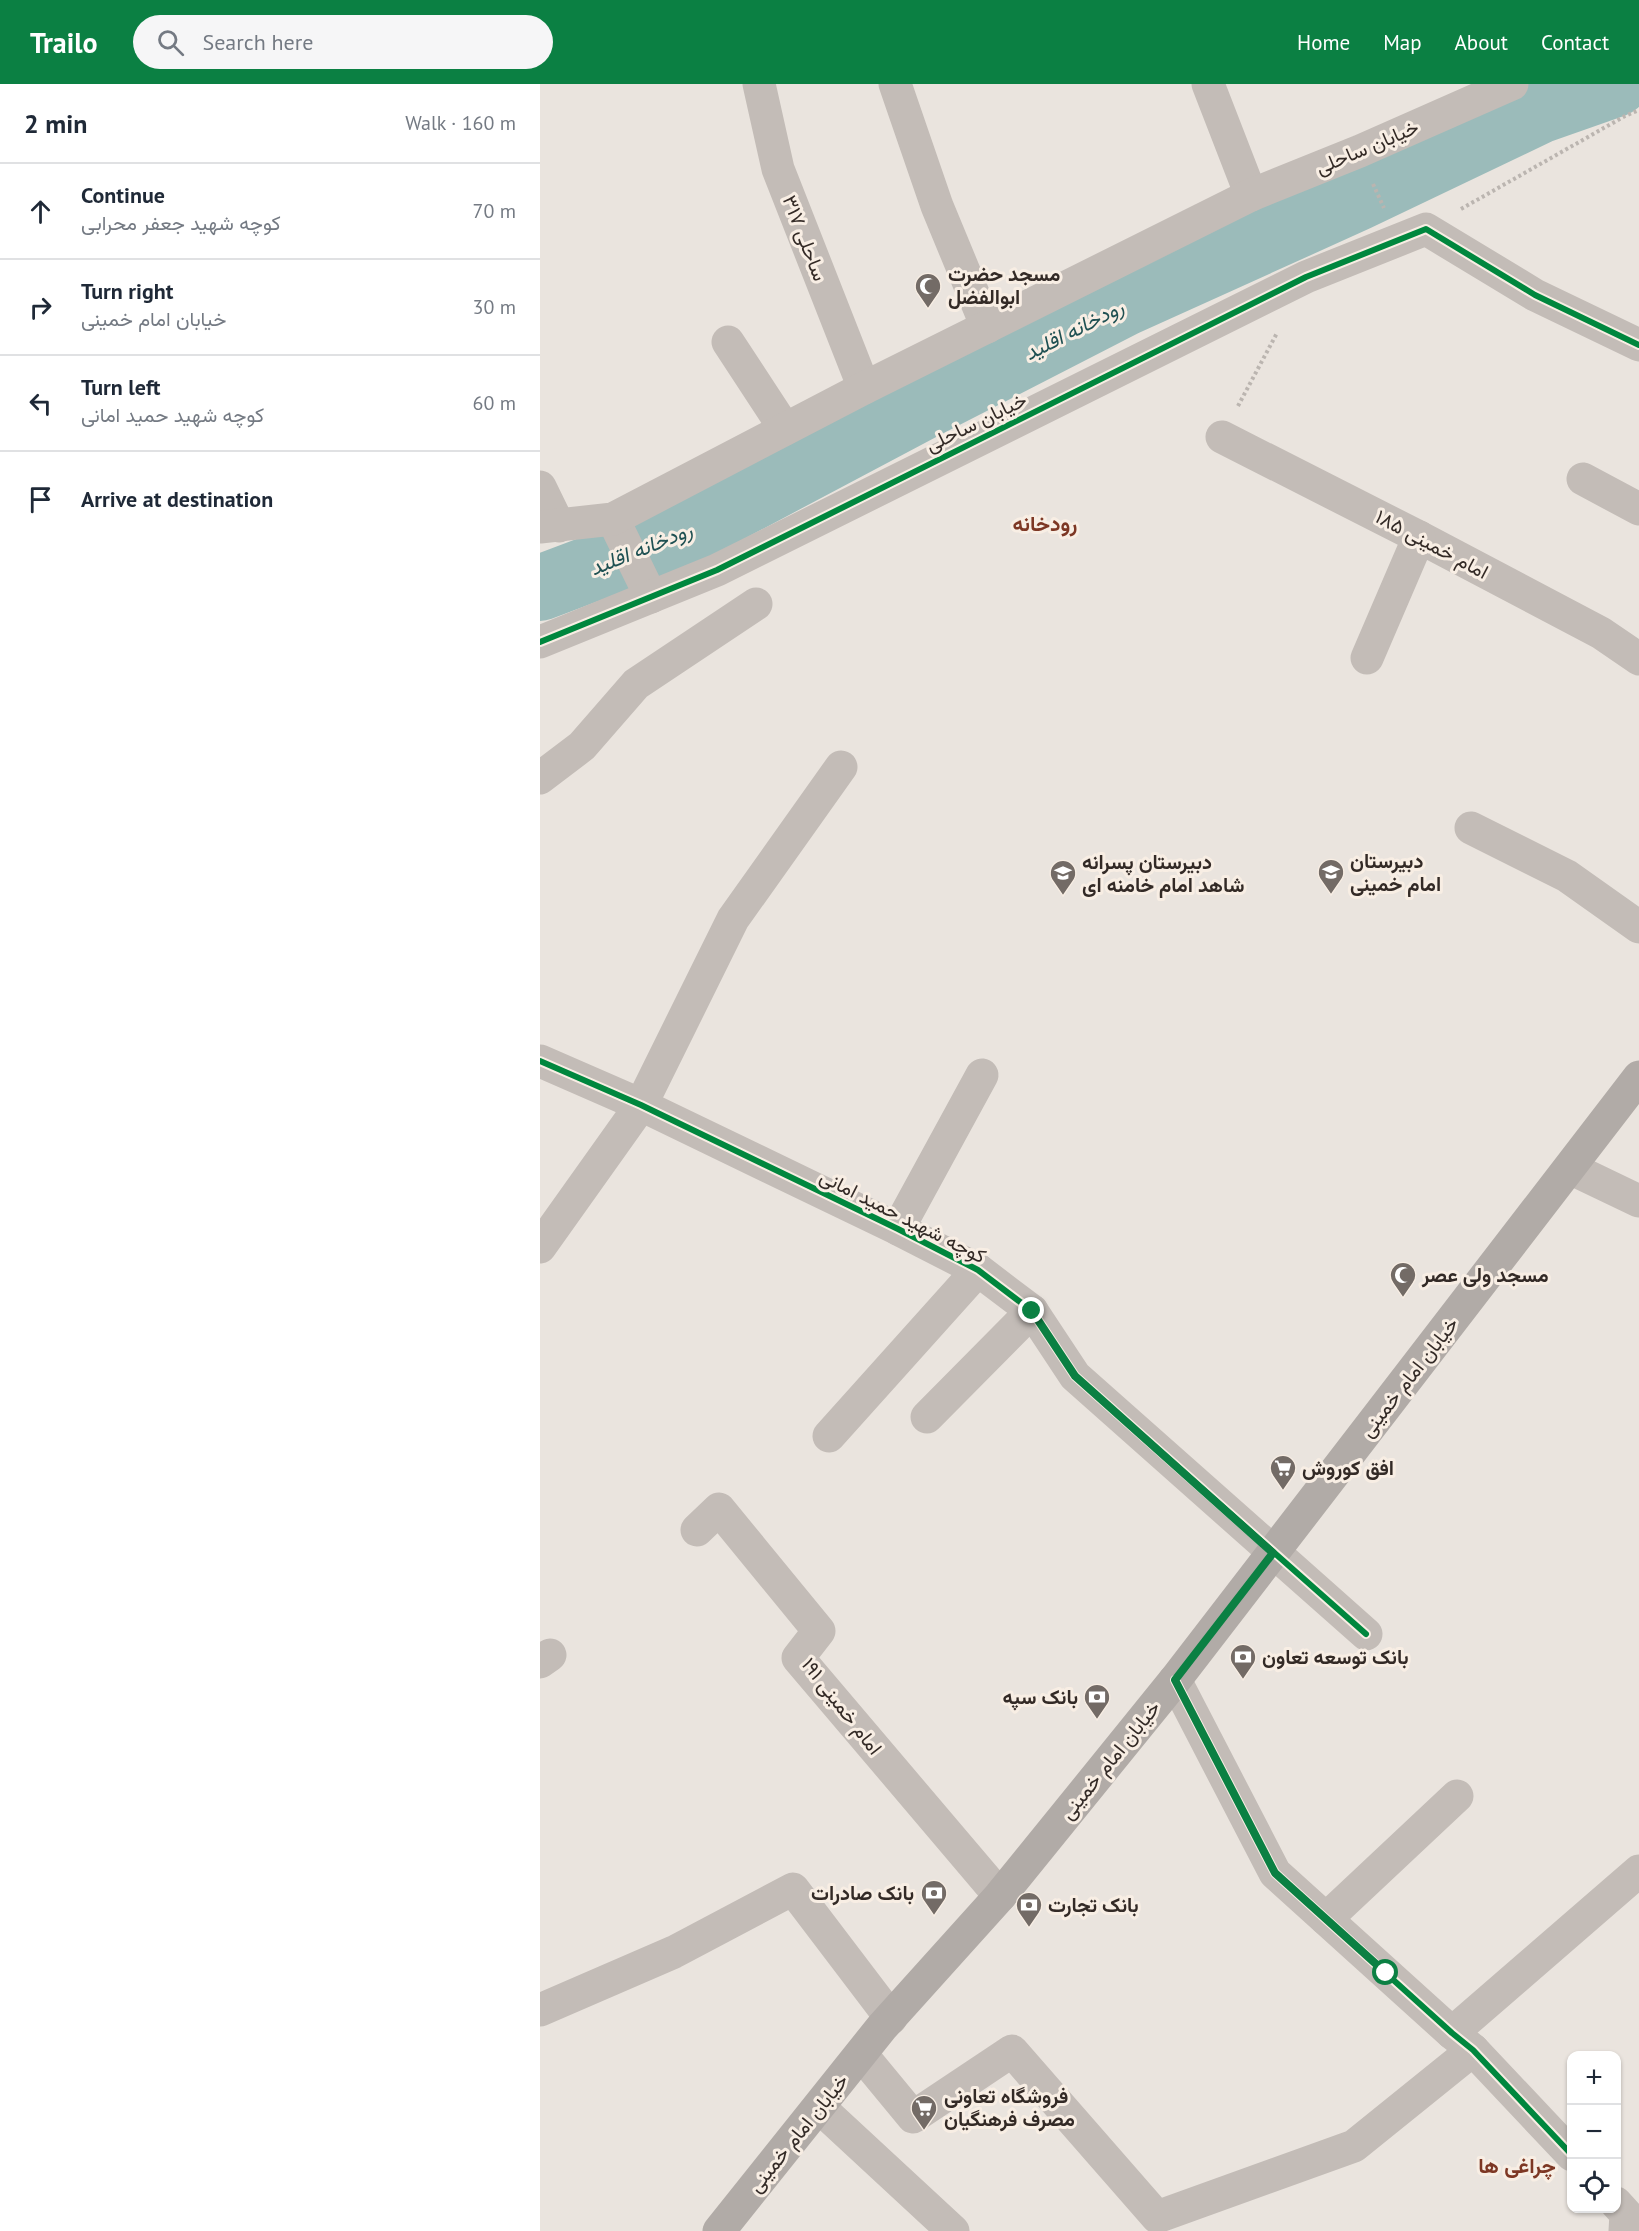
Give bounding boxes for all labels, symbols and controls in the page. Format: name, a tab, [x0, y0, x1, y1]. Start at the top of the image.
search box	[133, 15, 553, 69]
text: Trailo	[30, 24, 97, 61]
icon: search	[154, 26, 187, 59]
text: Search here	[202, 28, 313, 56]
text: Home	[1297, 29, 1350, 56]
text: Map	[1383, 29, 1422, 56]
text: About	[1455, 29, 1508, 56]
text: Contact	[1541, 29, 1609, 56]
text: 2 min	[24, 107, 87, 140]
text: Walk · 160 m	[405, 110, 516, 136]
street label: خیابان ساحلی	[1311, 114, 1423, 180]
text: Continue	[81, 181, 165, 209]
street label: ساحلی ۳۱۷	[777, 191, 833, 285]
icon: ahead	[24, 195, 57, 228]
text: 70 m	[473, 198, 516, 224]
text: کوچه شهید جعفر محرابی	[81, 210, 281, 236]
place label: مسجد حضرت ابوالفضل	[948, 261, 1060, 310]
mosque icon: مسجد حضرت ابوالفضل	[913, 271, 943, 309]
text: Turn right	[81, 277, 173, 305]
icon: right	[24, 291, 57, 324]
water label: رودخانه اقلید	[1019, 293, 1128, 366]
text: 30 m	[473, 294, 516, 320]
text: خیابان امام خمینی	[81, 306, 227, 332]
text: Turn left	[81, 373, 161, 401]
street label: خیابان ساحلی	[921, 386, 1031, 458]
icon: left	[24, 387, 57, 420]
text: 60 m	[473, 390, 516, 416]
text: کوچه شهید حمید امانی	[81, 402, 264, 428]
icon: arrive	[24, 483, 57, 516]
text: Arrive at destination	[81, 485, 273, 513]
street label: امام خمینی ۱۸۵	[1371, 503, 1493, 585]
district label: رودخانه	[1013, 510, 1077, 537]
water label: رودخانه اقلید	[586, 516, 696, 581]
place label: دبیرستان امام خمینی	[1350, 848, 1441, 897]
place label: دبیرستان پسرانه شاهد امام خامنه ای	[1082, 849, 1244, 898]
school or university icon: دبیرستان امام خمینی	[1316, 857, 1346, 895]
school or university icon: دبیرستان پسرانه شاهد امام خامنه ای	[1048, 858, 1078, 896]
street label: کوچه شهید حمید امانی	[815, 1163, 991, 1270]
mosque icon: مسجد ولی عصر	[1388, 1260, 1418, 1298]
place label: مسجد ولی عصر	[1421, 1262, 1549, 1288]
route end	[1018, 1297, 1044, 1323]
street label: خیابان امام خمینی	[1354, 1312, 1464, 1442]
supermarket icon: افق کوروش	[1268, 1453, 1298, 1491]
place label: افق کوروش	[1302, 1455, 1394, 1481]
bank icon: بانک توسعه تعاون	[1228, 1642, 1258, 1680]
place label: بانک توسعه تعاون	[1262, 1644, 1409, 1670]
street label: امام خمینی ۱۹۱	[796, 1652, 888, 1760]
bank icon: بانک سپه	[1082, 1682, 1112, 1720]
place label: بانک سپه	[1003, 1684, 1078, 1711]
street label: خیابان امام خمینی	[1054, 1695, 1166, 1825]
bank icon: بانک صادرات	[919, 1878, 949, 1916]
place label: بانک صادرات	[811, 1880, 914, 1906]
bank icon: بانک تجارت	[1014, 1890, 1044, 1928]
place label: بانک تجارت	[1048, 1892, 1139, 1918]
route start	[1372, 1959, 1398, 1985]
map controls	[1567, 2051, 1621, 2213]
button: +	[1567, 2051, 1621, 2105]
street label: خیابان امام خمینی	[742, 2068, 854, 2198]
place label: فروشگاه تعاونی مصرف فرهنگیان	[944, 2083, 1075, 2132]
supermarket icon: فروشگاه تعاونی مصرف فرهنگیان	[909, 2093, 939, 2131]
button: −	[1567, 2105, 1621, 2159]
district label: چراغی ها	[1478, 2152, 1556, 2180]
button: locate	[1567, 2159, 1621, 2213]

